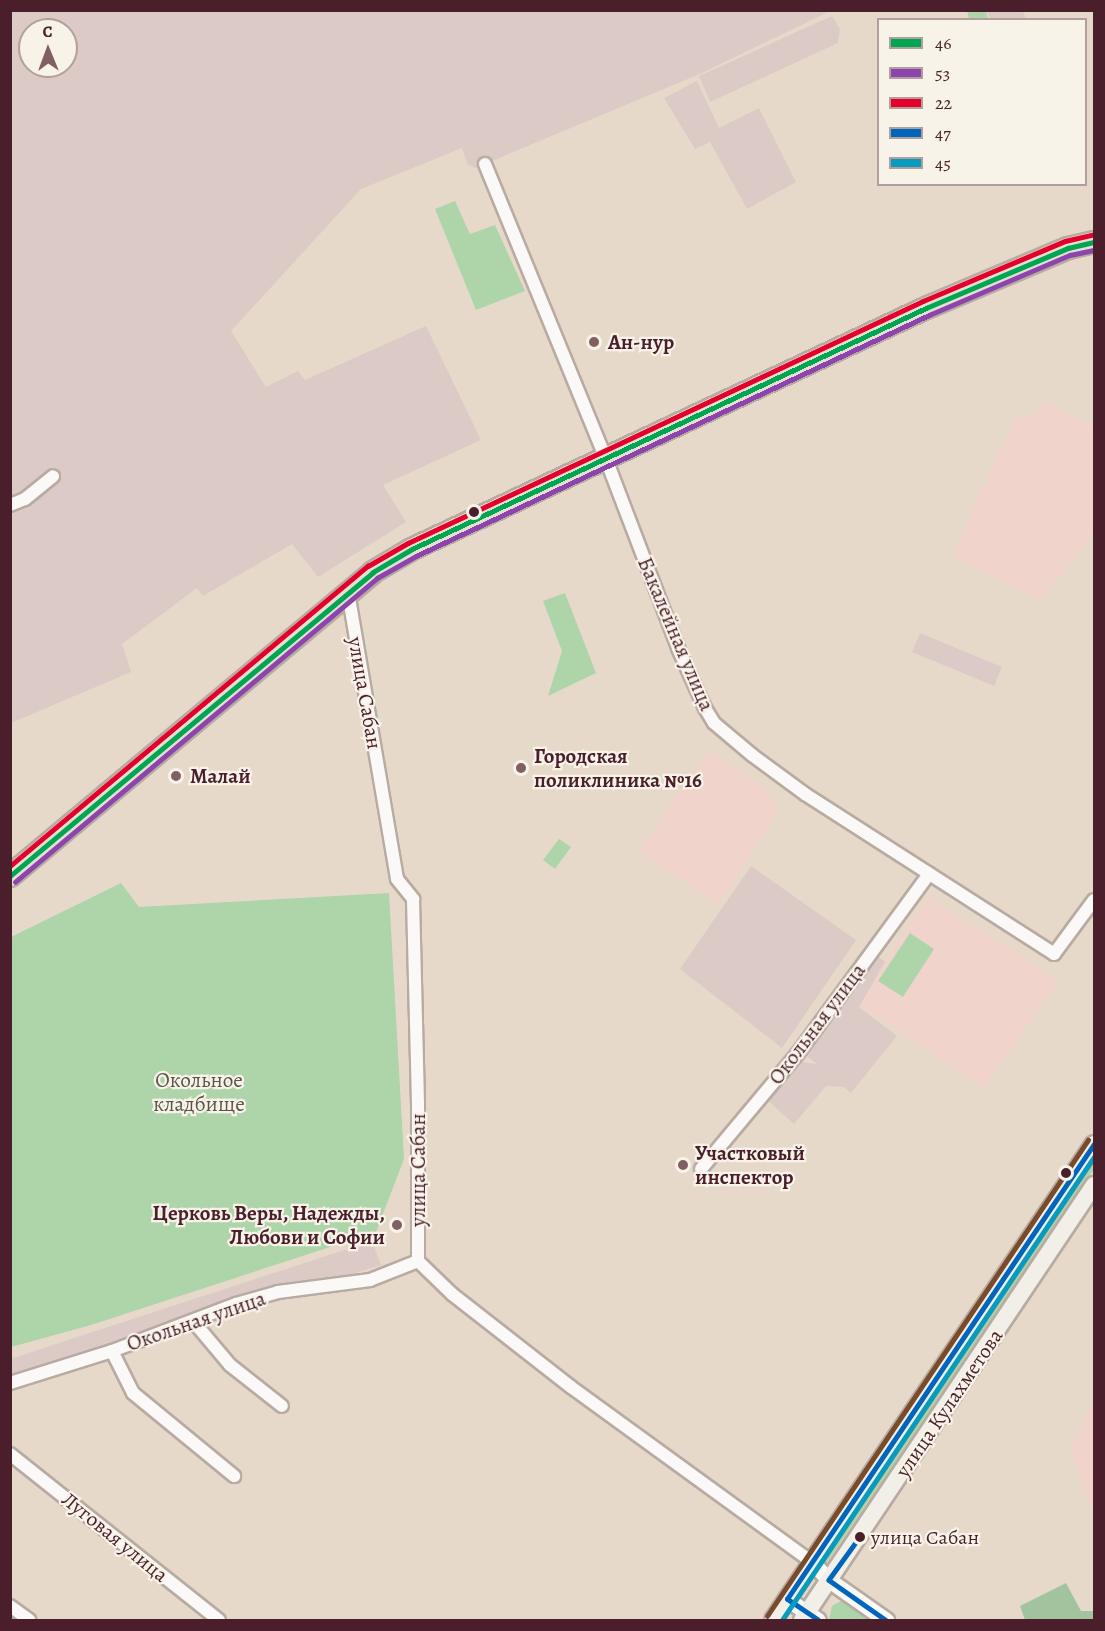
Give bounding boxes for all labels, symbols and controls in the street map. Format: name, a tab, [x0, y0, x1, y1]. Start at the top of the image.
north arrow	[18, 18, 78, 78]
legend	[877, 18, 1087, 186]
text: С	[43, 21, 53, 43]
text: 46	[935, 31, 951, 55]
text: 53	[935, 61, 950, 85]
text: 22	[935, 91, 952, 115]
text: 47	[935, 121, 951, 145]
text: 45	[935, 151, 951, 175]
place label: Ан-нур	[608, 329, 674, 355]
marker: Ан-нур	[585, 333, 603, 351]
unlabelled marker	[468, 506, 480, 518]
street label: Бакалейная улица	[632, 553, 720, 715]
street label: улица Сабан	[343, 635, 387, 751]
place label: Городская поликлиника №16	[534, 743, 702, 793]
marker: Городская поликлиника №16	[512, 759, 530, 777]
place label: Малай	[190, 763, 251, 789]
marker: Малай	[167, 767, 185, 785]
street label: Окольная улица	[763, 958, 871, 1090]
park label: Окольное кладбище	[153, 1067, 245, 1117]
street label: улица Сабан	[405, 1113, 431, 1227]
place label: Участковый инспектор	[695, 1140, 805, 1190]
marker: Участковый инспектор	[676, 1158, 690, 1172]
unlabelled marker	[1060, 1167, 1072, 1179]
place label: Церковь Веры, Надежды, Любови и Софии	[152, 1200, 385, 1250]
marker: Церковь Веры, Надежды, Любови и Софии	[390, 1218, 404, 1232]
street label: Окольная улица	[123, 1285, 269, 1357]
street label: улица Кулахметова	[890, 1324, 1008, 1482]
street label: Луговая улица	[57, 1486, 173, 1588]
place label: улица Сабан	[871, 1525, 979, 1549]
marker: улица Сабан	[854, 1531, 866, 1543]

